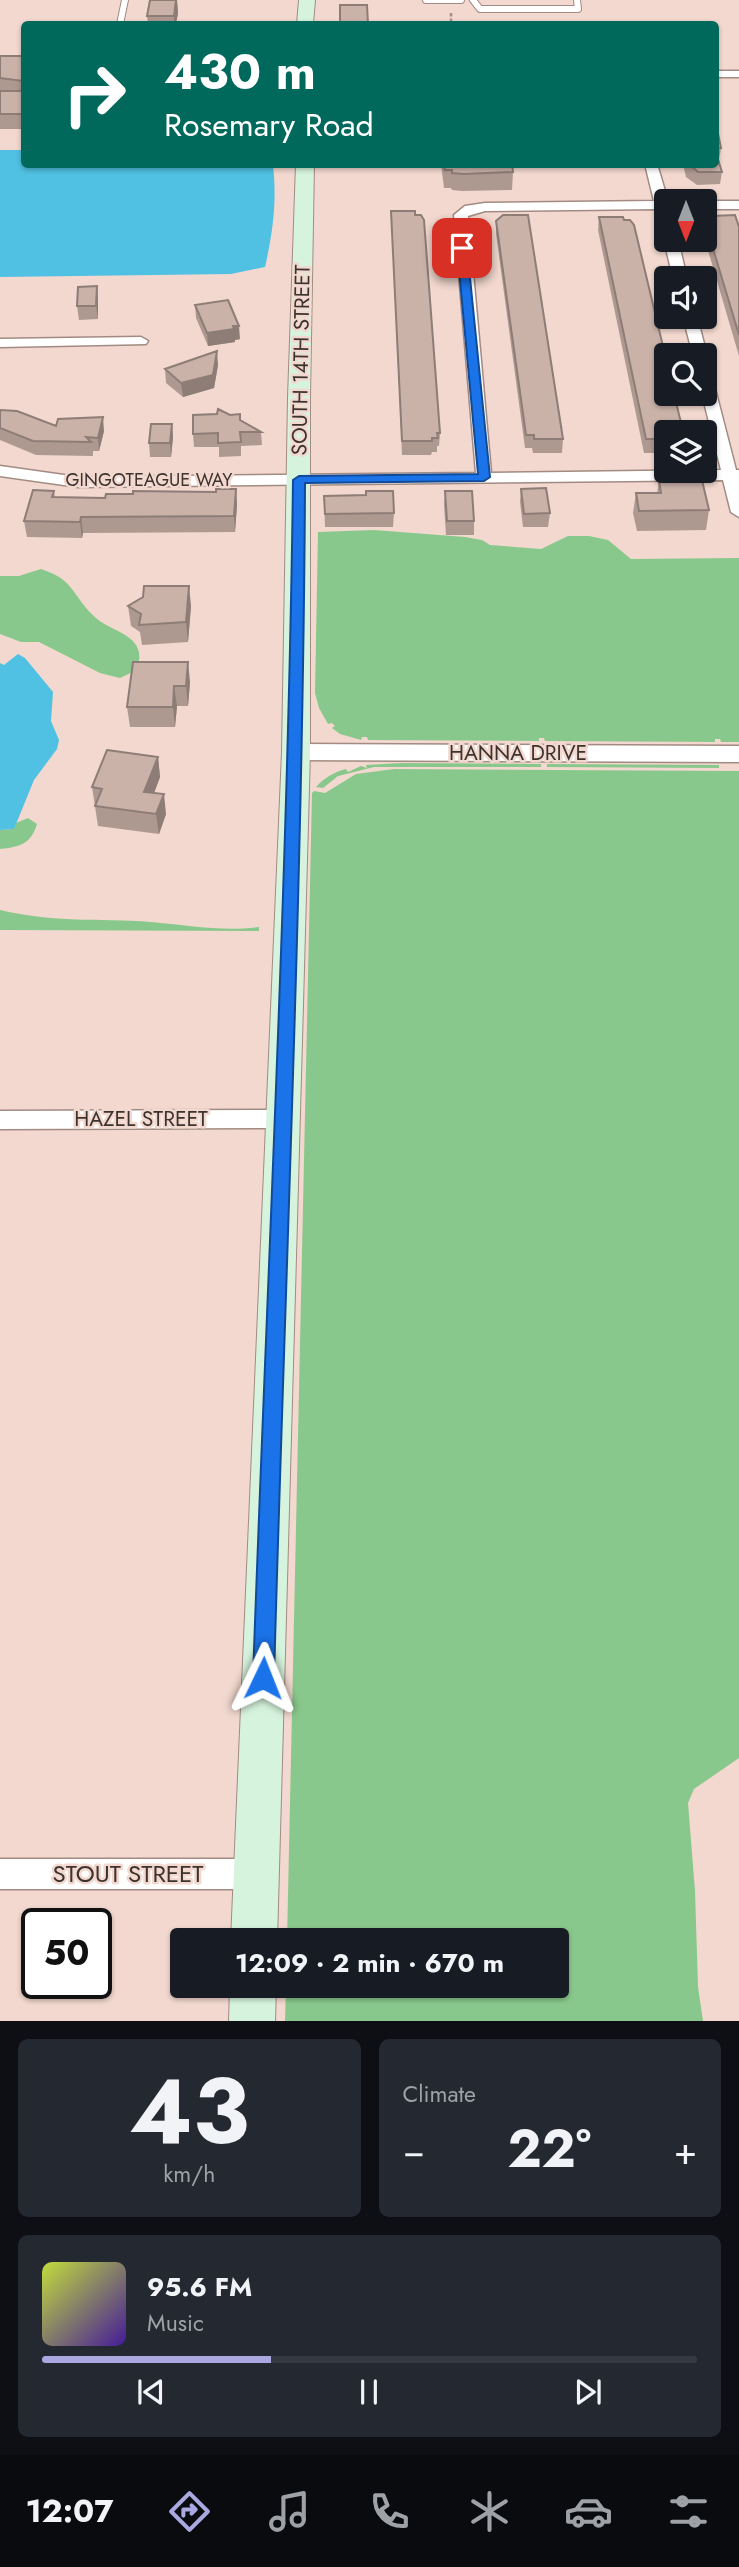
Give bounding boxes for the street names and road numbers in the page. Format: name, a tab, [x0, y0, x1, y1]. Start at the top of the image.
street label: SOUTH 14TH STREET	[284, 264, 318, 456]
street label: GINGOTEAGUE WAY	[66, 467, 233, 493]
street label: HANNA DRIVE	[449, 738, 587, 768]
street label: HAZEL STREET	[74, 1104, 208, 1134]
street label: STOUT STREET	[53, 1856, 203, 1891]

